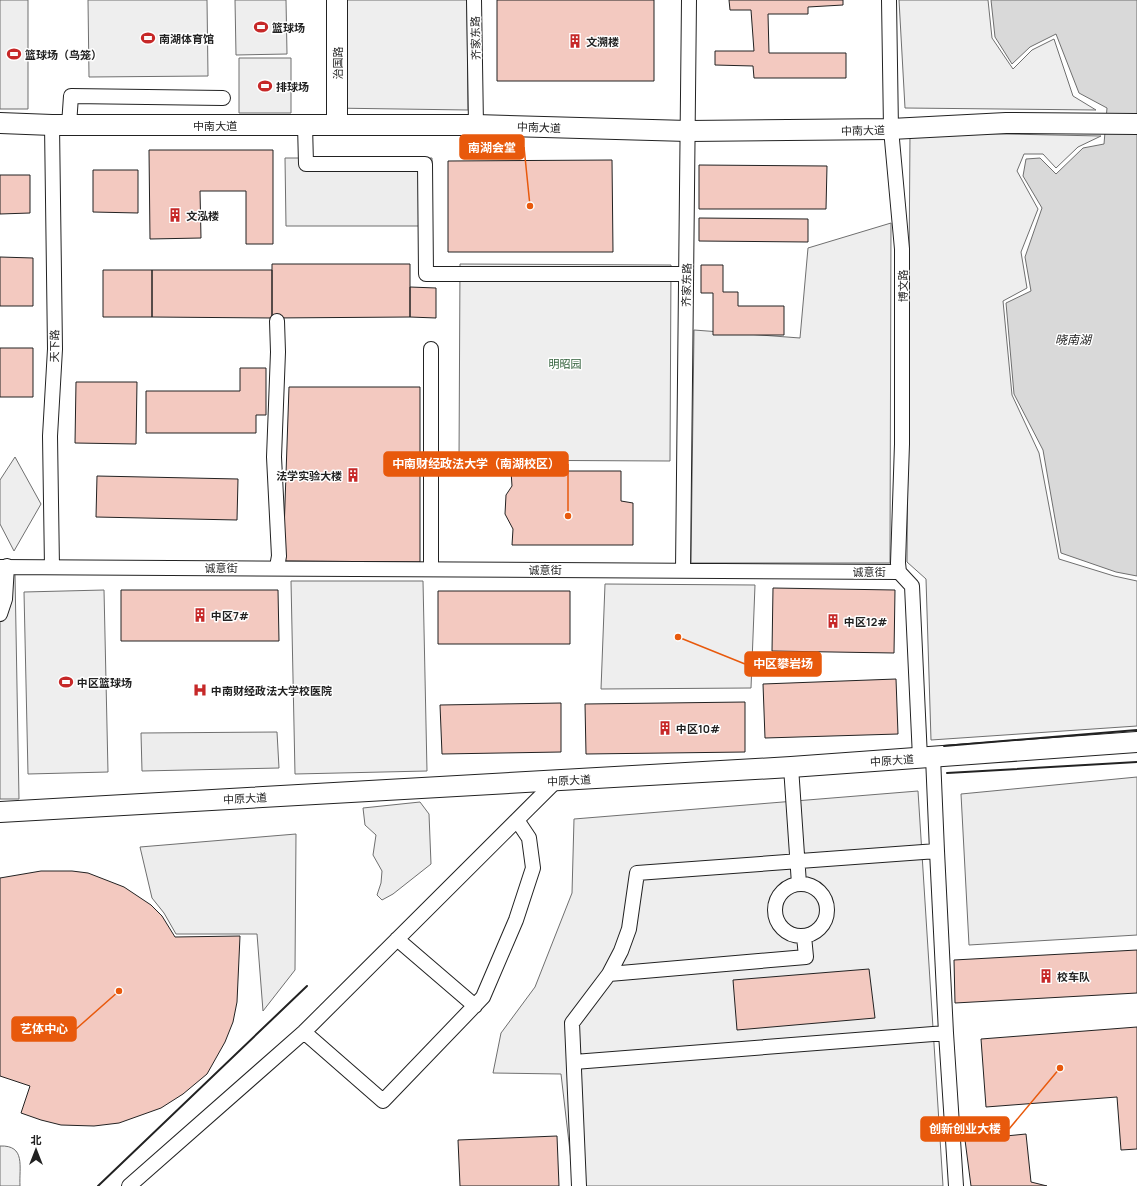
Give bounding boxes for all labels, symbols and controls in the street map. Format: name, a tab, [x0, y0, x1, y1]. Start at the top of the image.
street label: 齐家东路	[467, 16, 483, 60]
sports icon: 篮球场	[253, 19, 269, 35]
place label: 篮球场	[272, 20, 305, 35]
sports icon: 南湖体育馆	[140, 30, 156, 46]
place label: 南湖体育馆	[159, 31, 214, 46]
building icon: 文溯楼	[567, 33, 583, 49]
place label: 文溯楼	[586, 34, 619, 49]
sports icon: 篮球场（鸟笼）	[6, 46, 22, 62]
place label: 篮球场（鸟笼）	[25, 47, 102, 62]
street label: 治国路	[330, 47, 345, 80]
sports icon: 排球场	[257, 78, 273, 94]
place label: 排球场	[276, 79, 309, 94]
street label: 中南大道	[193, 118, 237, 133]
street label: 中南大道	[517, 119, 561, 135]
street label: 中南大道	[841, 122, 885, 138]
callout: 南湖会堂	[460, 135, 524, 159]
text: 南湖会堂	[468, 139, 516, 156]
building icon: 文泓楼	[167, 207, 183, 223]
place label: 文泓楼	[186, 208, 219, 223]
street label: 齐家东路	[678, 263, 694, 307]
street label: 博文路	[895, 270, 910, 303]
street label: 天下路	[46, 329, 62, 363]
water label: 晓南湖	[1055, 331, 1093, 348]
park label: 明昭园	[549, 356, 582, 371]
callout: 中南财经政法大学（南湖校区）	[384, 452, 568, 476]
text: 中南财经政法大学（南湖校区）	[392, 455, 560, 472]
building icon: 法学实验大楼	[345, 467, 361, 483]
place label: 法学实验大楼	[276, 468, 342, 483]
street label: 诚意街	[205, 560, 238, 575]
street label: 诚意街	[529, 562, 562, 577]
street label: 诚意街	[853, 564, 886, 579]
building icon: 中区7#	[192, 607, 208, 623]
place label: 中区7#	[211, 608, 249, 623]
building icon: 中区12#	[825, 613, 841, 629]
place label: 中区12#	[844, 614, 888, 629]
callout: 中区攀岩场	[745, 652, 821, 676]
text: 中区攀岩场	[753, 655, 813, 672]
sports icon: 中区篮球场	[58, 674, 74, 690]
place label: 中区篮球场	[77, 675, 132, 690]
hospital icon: 中南财经政法大学校医院	[192, 682, 208, 698]
place label: 中南财经政法大学校医院	[211, 683, 332, 698]
building icon: 中区10#	[657, 720, 673, 736]
place label: 中区10#	[676, 721, 720, 736]
street label: 中原大道	[870, 751, 914, 769]
street label: 中原大道	[547, 771, 591, 789]
street label: 中原大道	[223, 789, 267, 807]
building icon: 校车队	[1038, 968, 1054, 984]
place label: 校车队	[1057, 969, 1090, 984]
callout: 艺体中心	[12, 1017, 76, 1041]
text: 艺体中心	[20, 1020, 68, 1037]
callout: 创新创业大楼	[921, 1117, 1009, 1141]
text: 创新创业大楼	[929, 1120, 1001, 1137]
north arrow	[16, 1130, 56, 1170]
text: 北	[31, 1132, 42, 1147]

